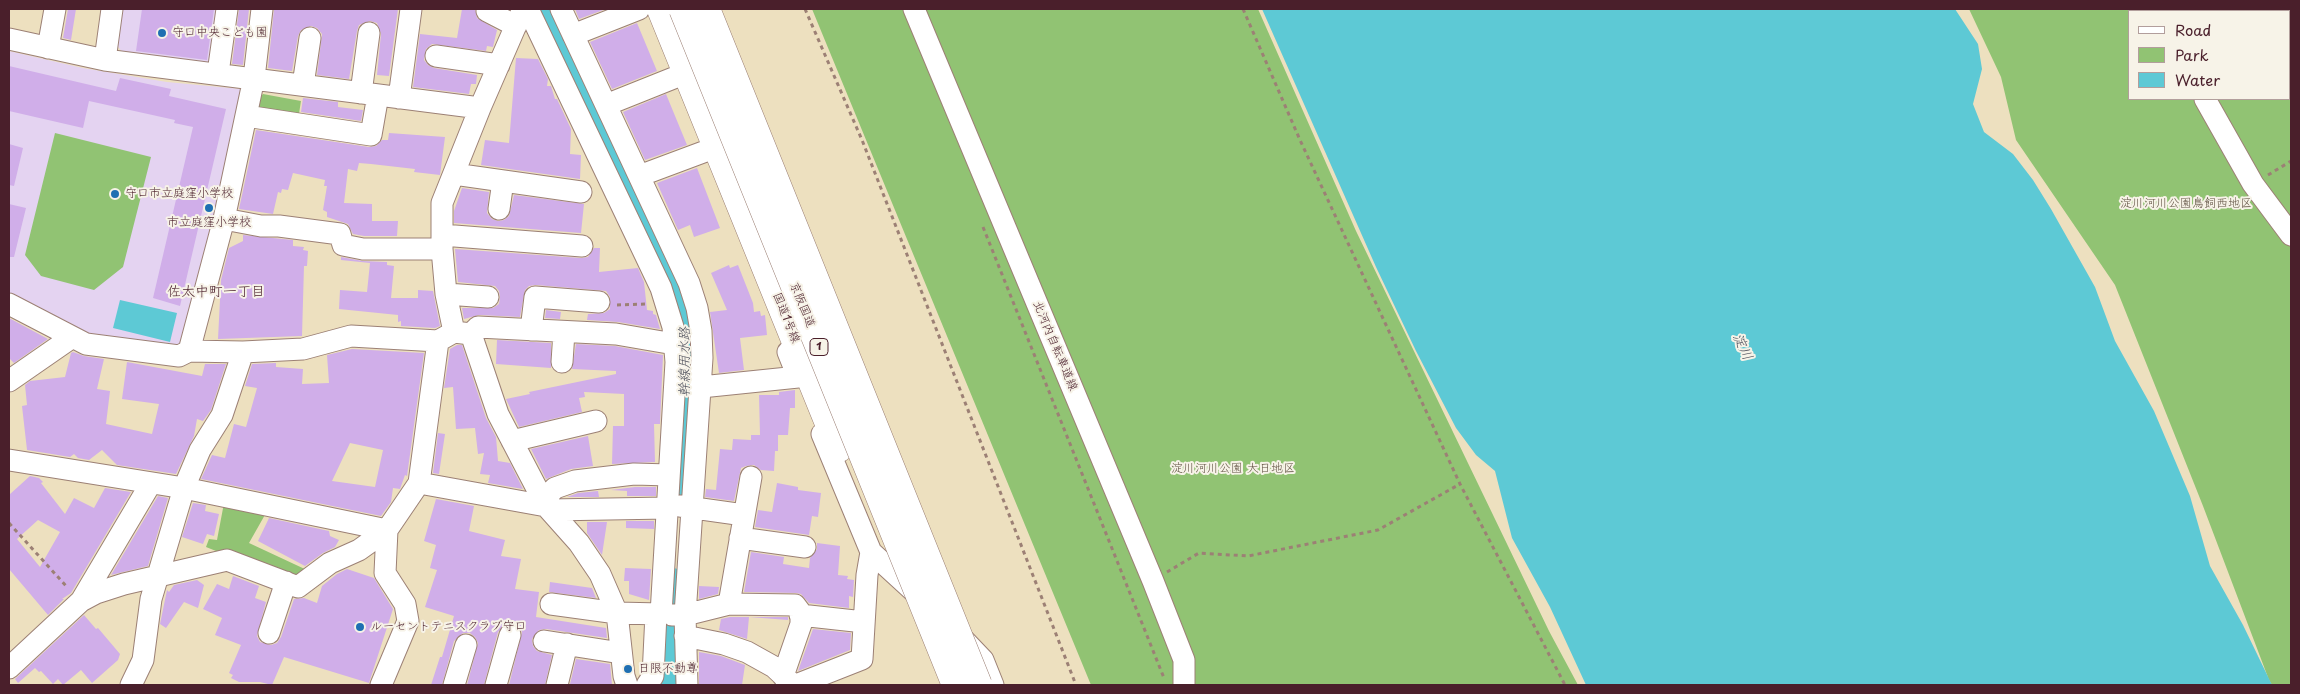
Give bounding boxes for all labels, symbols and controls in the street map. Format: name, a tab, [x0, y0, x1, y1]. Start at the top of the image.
legend	[2128, 10, 2290, 100]
text: Road	[2175, 18, 2211, 41]
place label: 守口中央こども園	[172, 26, 268, 40]
marker: 守口中央こども園	[156, 27, 168, 39]
text: Park	[2175, 43, 2209, 66]
text: Water	[2175, 68, 2220, 91]
place label: 守口市立庭窪小学校	[125, 187, 233, 201]
marker: 守口市立庭窪小学校	[109, 188, 121, 200]
park label: 淀川河川公園鳥飼西地区	[2120, 197, 2252, 211]
marker: 市立庭窪小学校	[203, 202, 215, 214]
place label: 市立庭窪小学校	[167, 216, 251, 230]
street label: 京阪国道	[786, 280, 818, 330]
district label: 佐太中町一丁目	[167, 284, 265, 300]
street label: 国道1号線	[769, 291, 803, 345]
street label: 北河内自転車道線	[1030, 299, 1080, 393]
water label: 幹線用水路	[677, 327, 693, 397]
water label: 淀川	[1728, 331, 1756, 363]
road number: 1	[810, 338, 828, 356]
park label: 淀川河川公園 大日地区	[1171, 462, 1295, 476]
place label: ルーセントテニスクラブ守口	[370, 620, 526, 634]
marker: ルーセントテニスクラブ守口	[354, 621, 366, 633]
place label: 日限不動尊	[638, 662, 698, 676]
marker: 日限不動尊	[622, 663, 634, 675]

